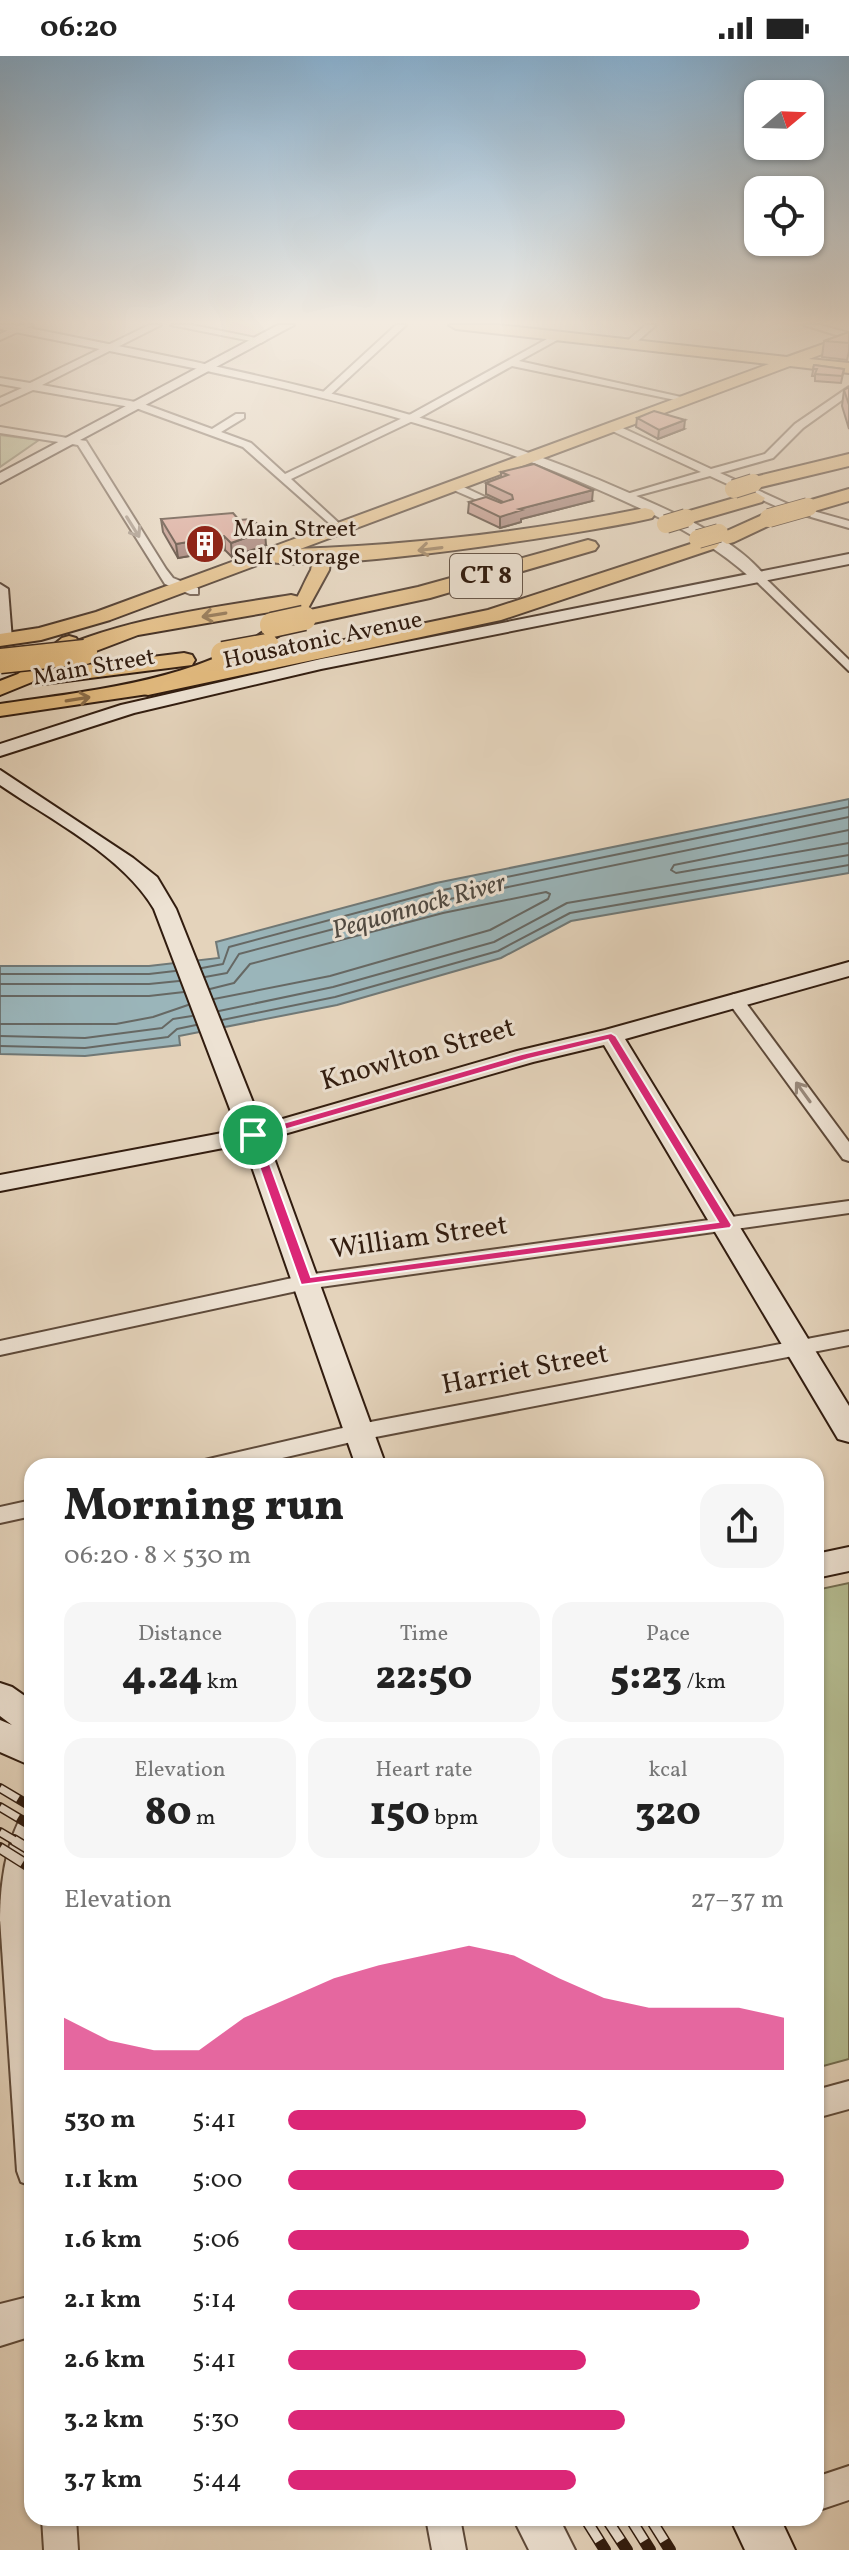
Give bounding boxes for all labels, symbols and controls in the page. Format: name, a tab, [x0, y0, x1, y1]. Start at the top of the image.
text: 06:20	[40, 7, 118, 49]
north arrow	[744, 80, 824, 160]
map controls	[744, 80, 824, 256]
button: locate	[744, 176, 824, 256]
place label: Main Street Self Storage	[233, 513, 360, 575]
one-way arrow	[126, 515, 142, 538]
building icon: Main Street Self Storage	[184, 523, 226, 565]
one-way arrow	[418, 542, 444, 557]
road number: CT 8	[450, 554, 522, 598]
street label: Housatonic Avenue	[220, 603, 426, 679]
one-way arrow	[202, 608, 227, 623]
street label: Main Street	[30, 641, 158, 695]
one-way arrow	[65, 691, 90, 706]
water label: Pequonnock River	[328, 865, 511, 949]
street label: Knowlton Street	[316, 1009, 520, 1101]
one-way arrow	[794, 1082, 811, 1103]
pin	[219, 1101, 287, 1169]
icon: arrive	[231, 1113, 275, 1157]
street label: William Street	[328, 1206, 510, 1270]
street label: Harriet Street	[438, 1335, 612, 1405]
text: Morning run	[64, 1477, 344, 1538]
button: share	[700, 1484, 784, 1568]
text: 06:20 · 8 × 530 m	[64, 1538, 251, 1574]
text: Distance	[138, 1619, 222, 1650]
text: Time	[400, 1619, 448, 1650]
text: Pace	[646, 1619, 690, 1650]
text: 4.24	[122, 1650, 202, 1706]
text: 22:50	[375, 1650, 473, 1706]
text: 5:23	[610, 1650, 682, 1706]
text: km	[202, 1667, 238, 1698]
text: /km	[682, 1667, 726, 1698]
text: Elevation	[134, 1755, 226, 1786]
text: Heart rate	[375, 1755, 473, 1786]
text: kcal	[648, 1755, 688, 1786]
text: 80	[144, 1786, 192, 1842]
text: 150	[370, 1786, 430, 1842]
text: 320	[635, 1786, 701, 1842]
text: m	[192, 1803, 216, 1834]
text: bpm	[430, 1803, 478, 1834]
text: Elevation	[64, 1882, 172, 1918]
text: 27–37 m	[690, 1882, 784, 1918]
text: 530 m	[64, 2102, 136, 2138]
text: 5:41	[192, 2102, 236, 2138]
text: 1.1 km	[64, 2162, 138, 2198]
text: 5:00	[192, 2162, 242, 2198]
text: 1.6 km	[64, 2222, 142, 2258]
text: 5:06	[192, 2222, 240, 2258]
text: 2.1 km	[64, 2282, 141, 2318]
text: 5:14	[192, 2282, 236, 2318]
text: 2.6 km	[64, 2342, 145, 2378]
text: 5:41	[192, 2342, 236, 2378]
text: 3.2 km	[64, 2402, 144, 2438]
text: 5:30	[192, 2402, 239, 2438]
text: 3.7 km	[64, 2462, 142, 2498]
text: 5:44	[192, 2462, 242, 2498]

